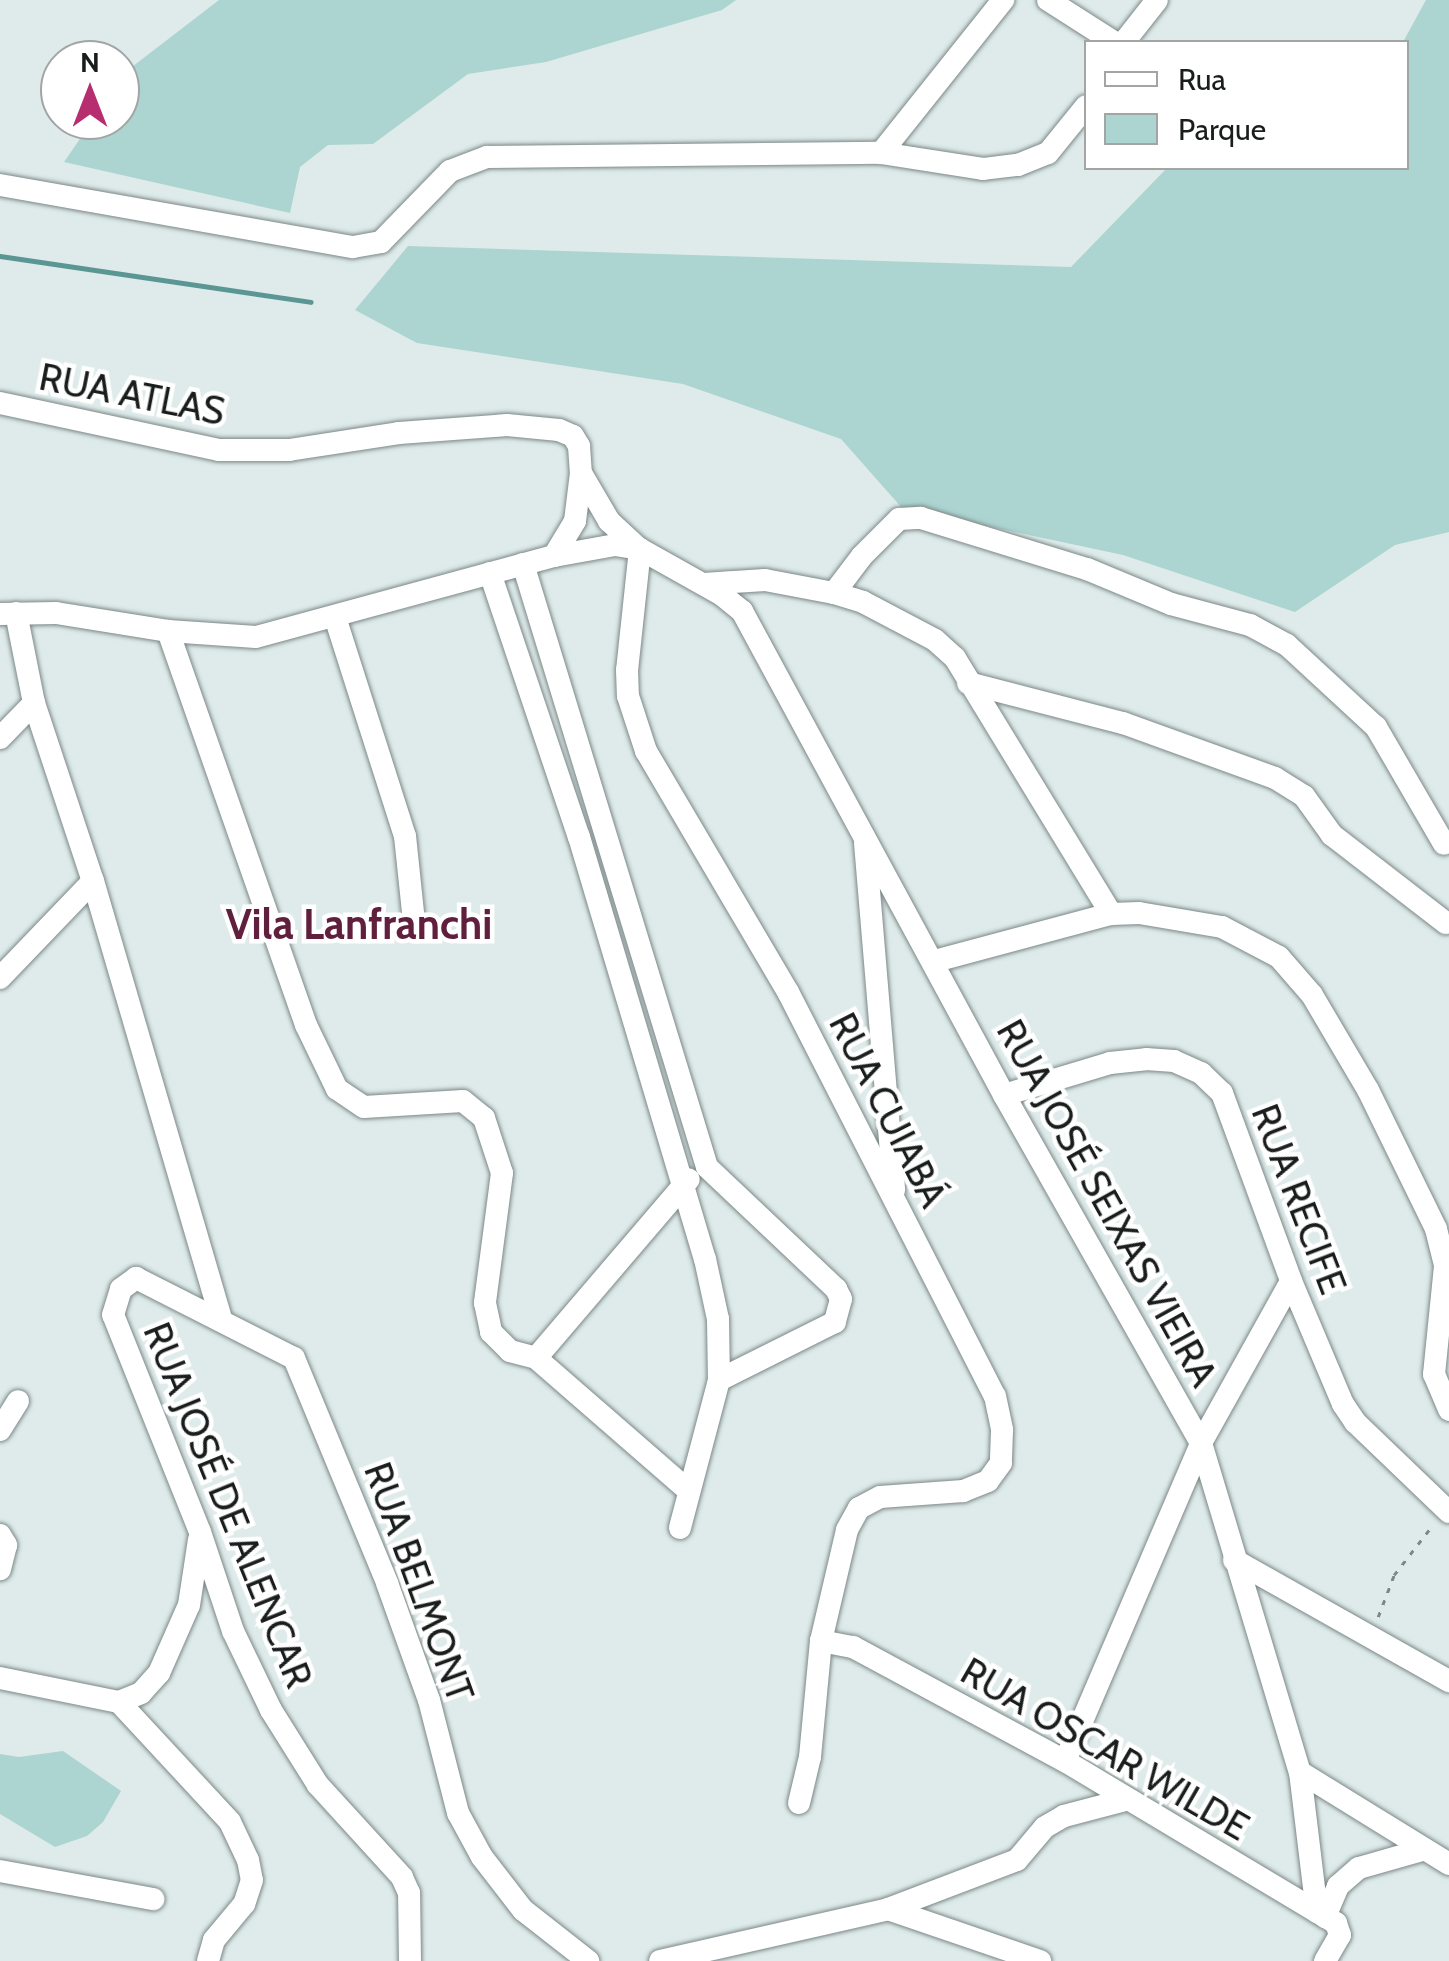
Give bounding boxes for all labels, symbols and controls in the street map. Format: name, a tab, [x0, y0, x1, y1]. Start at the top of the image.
north arrow	[40, 40, 140, 140]
legend	[1084, 40, 1409, 170]
text: N	[80, 45, 100, 79]
text: Rua	[1178, 61, 1226, 98]
text: Parque	[1178, 111, 1266, 148]
street label: RUA ATLAS	[35, 354, 229, 434]
district label: Vila Lanfranchi	[226, 899, 492, 949]
street label: RUA CUIABÁ	[820, 1005, 956, 1215]
street label: RUA JOSÉ SEIXAS VIEIRA	[987, 1012, 1227, 1394]
street label: RUA RECIFE	[1242, 1098, 1356, 1300]
street label: RUA JOSÉ DE ALENCAR	[134, 1316, 322, 1694]
street label: RUA BELMONT	[355, 1456, 483, 1708]
street label: RUA OSCAR WILDE	[953, 1648, 1257, 1850]

